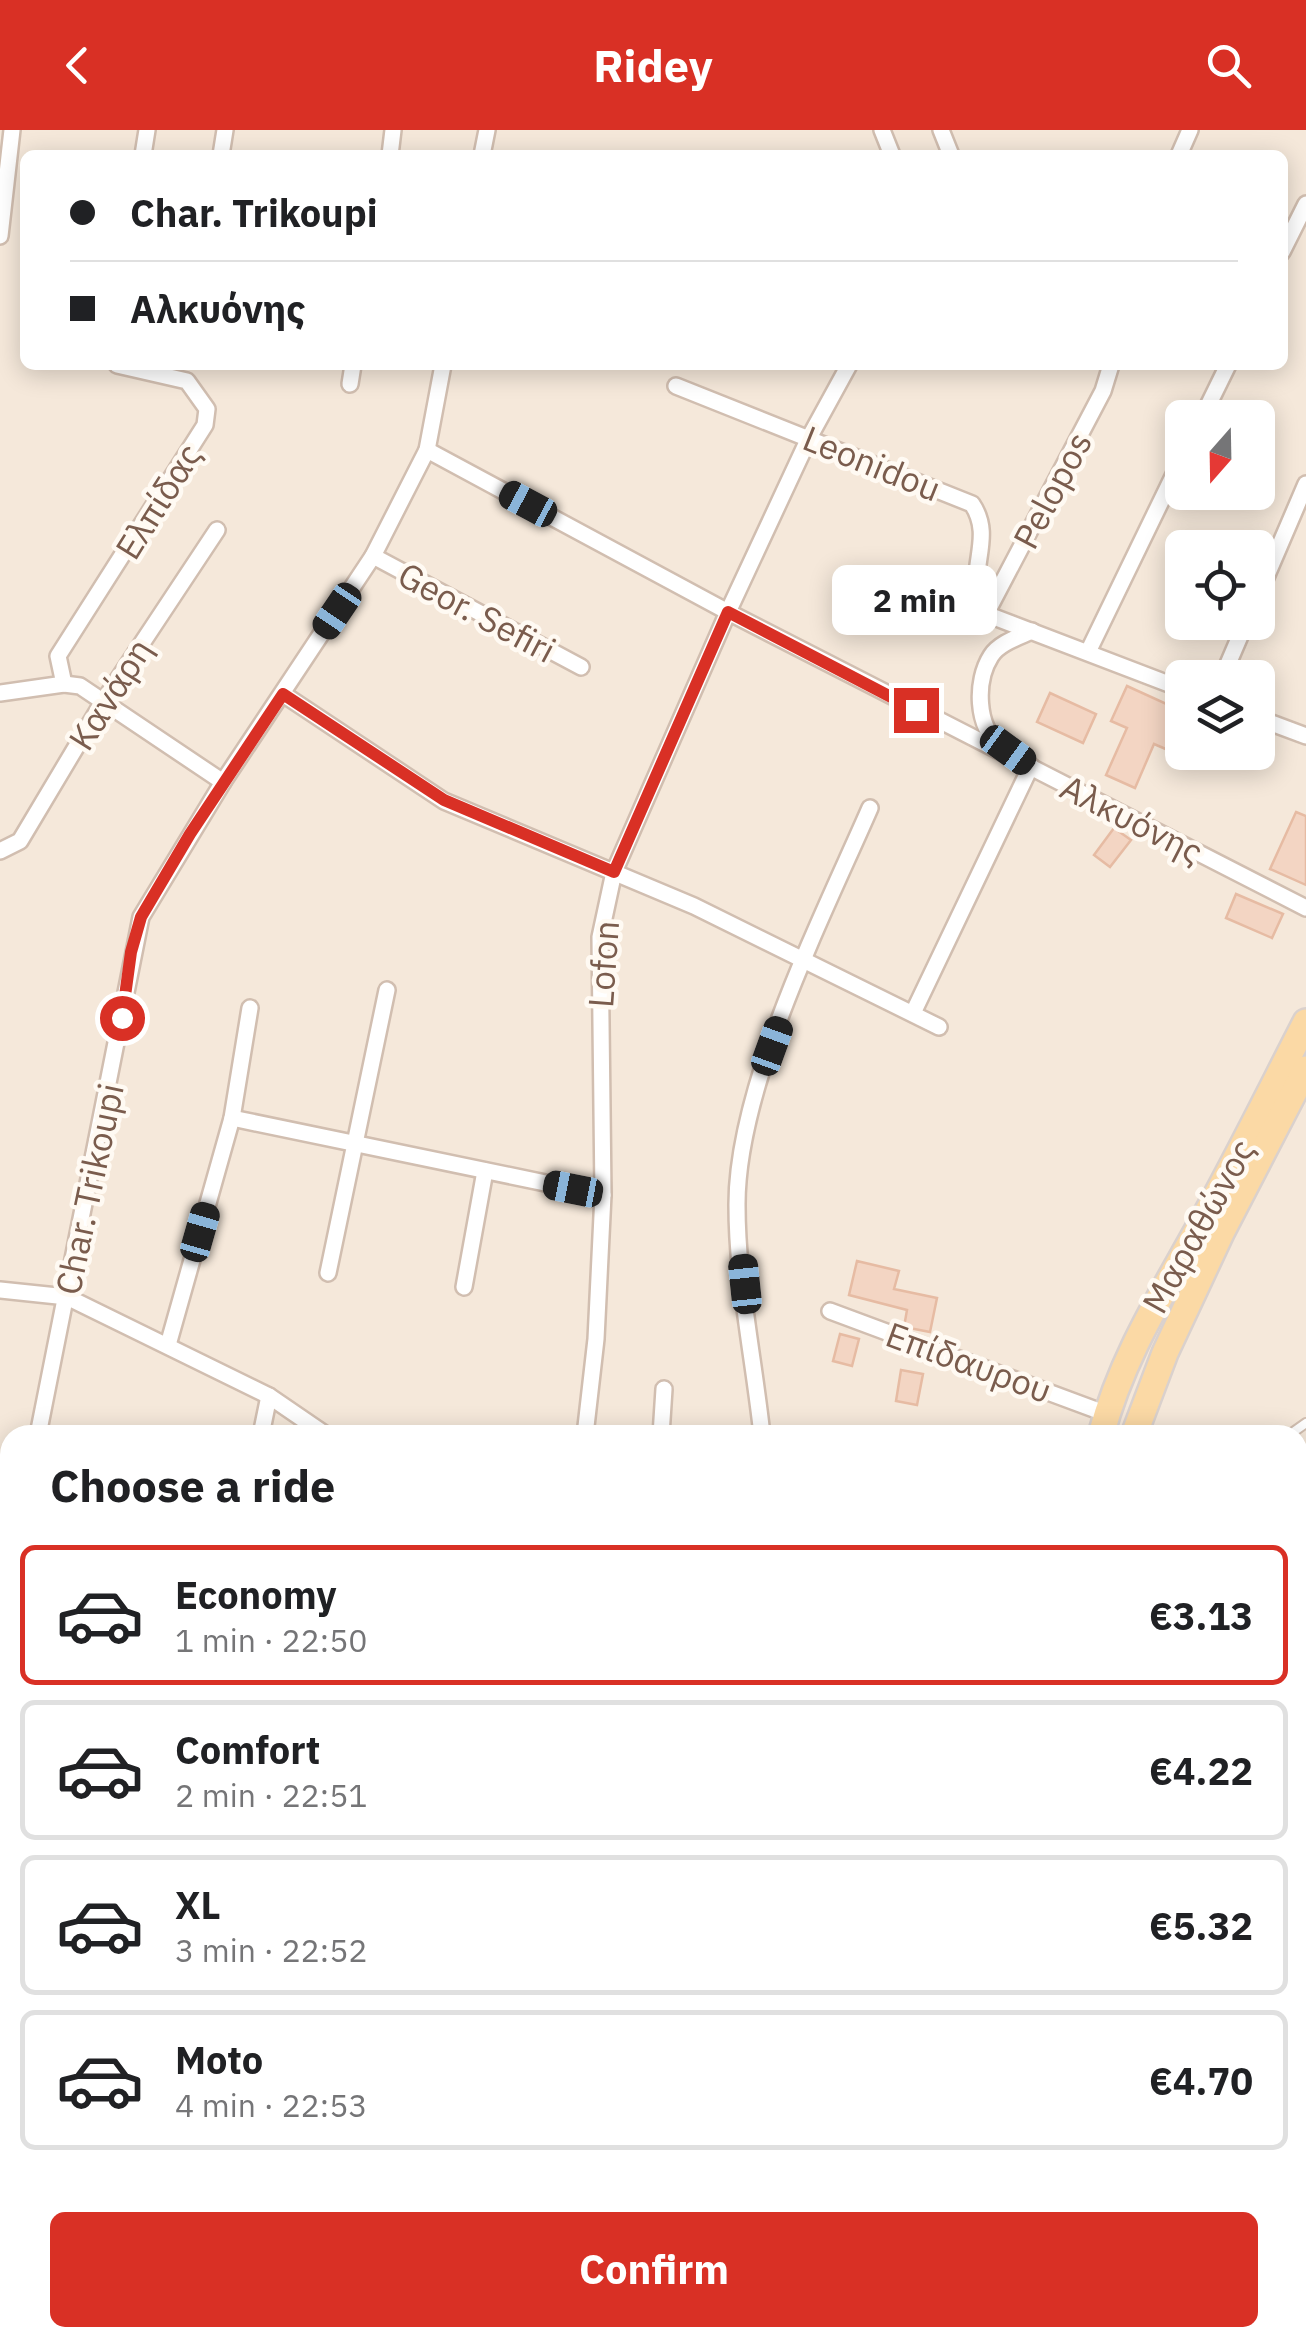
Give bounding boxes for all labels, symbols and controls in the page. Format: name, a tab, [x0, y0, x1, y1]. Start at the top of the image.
text: Ridey	[593, 36, 713, 94]
icon: back	[50, 38, 105, 93]
icon: search	[1201, 38, 1256, 93]
text: Char. Trikoupi	[130, 188, 378, 237]
text: Αλκυόνης	[130, 284, 306, 333]
north arrow	[1165, 400, 1275, 510]
map controls	[1165, 400, 1275, 770]
street label: Leonidou	[796, 415, 948, 511]
street label: Pelopos	[1002, 424, 1102, 556]
street label: Ελπίδας	[105, 434, 211, 568]
car	[494, 477, 562, 531]
button: locate	[1165, 530, 1275, 640]
street label: Geor. Sefiri	[390, 551, 564, 673]
callout: 2 min	[834, 565, 998, 635]
car	[308, 578, 366, 644]
text: 2 min	[873, 579, 956, 621]
street label: Κανάρη	[58, 629, 162, 759]
button: layers	[1165, 660, 1275, 770]
route end	[894, 688, 939, 733]
car	[975, 720, 1041, 780]
street label: Αλκυόνης	[1053, 764, 1211, 874]
street label: Lofon	[577, 919, 629, 1009]
route start	[100, 996, 145, 1041]
car	[748, 1013, 796, 1079]
street label: Char. Trikoupi	[44, 1079, 134, 1299]
street label: Μαραθώνος	[1131, 1131, 1265, 1321]
car	[541, 1169, 605, 1209]
car	[177, 1199, 223, 1265]
car	[727, 1253, 763, 1315]
street label: Επίδαυρου	[880, 1311, 1058, 1413]
text: Choose a ride	[50, 1456, 335, 1514]
icon: car	[55, 1570, 145, 1660]
text: Economy	[175, 1570, 337, 1619]
text: €3.13	[1149, 1591, 1253, 1640]
text: 1 min · 22:50	[175, 1619, 368, 1661]
icon: car	[55, 1725, 145, 1815]
text: Comfort	[175, 1725, 320, 1774]
text: €4.22	[1149, 1746, 1253, 1795]
text: 2 min · 22:51	[175, 1774, 368, 1816]
icon: car	[55, 1880, 145, 1970]
text: XL	[175, 1880, 221, 1929]
text: €5.32	[1149, 1901, 1253, 1950]
text: 3 min · 22:52	[175, 1929, 368, 1971]
icon: car	[55, 2035, 145, 2125]
text: Moto	[175, 2035, 263, 2084]
text: €4.70	[1149, 2056, 1253, 2105]
text: 4 min · 22:53	[175, 2084, 368, 2126]
button: Confirm	[50, 2212, 1258, 2327]

